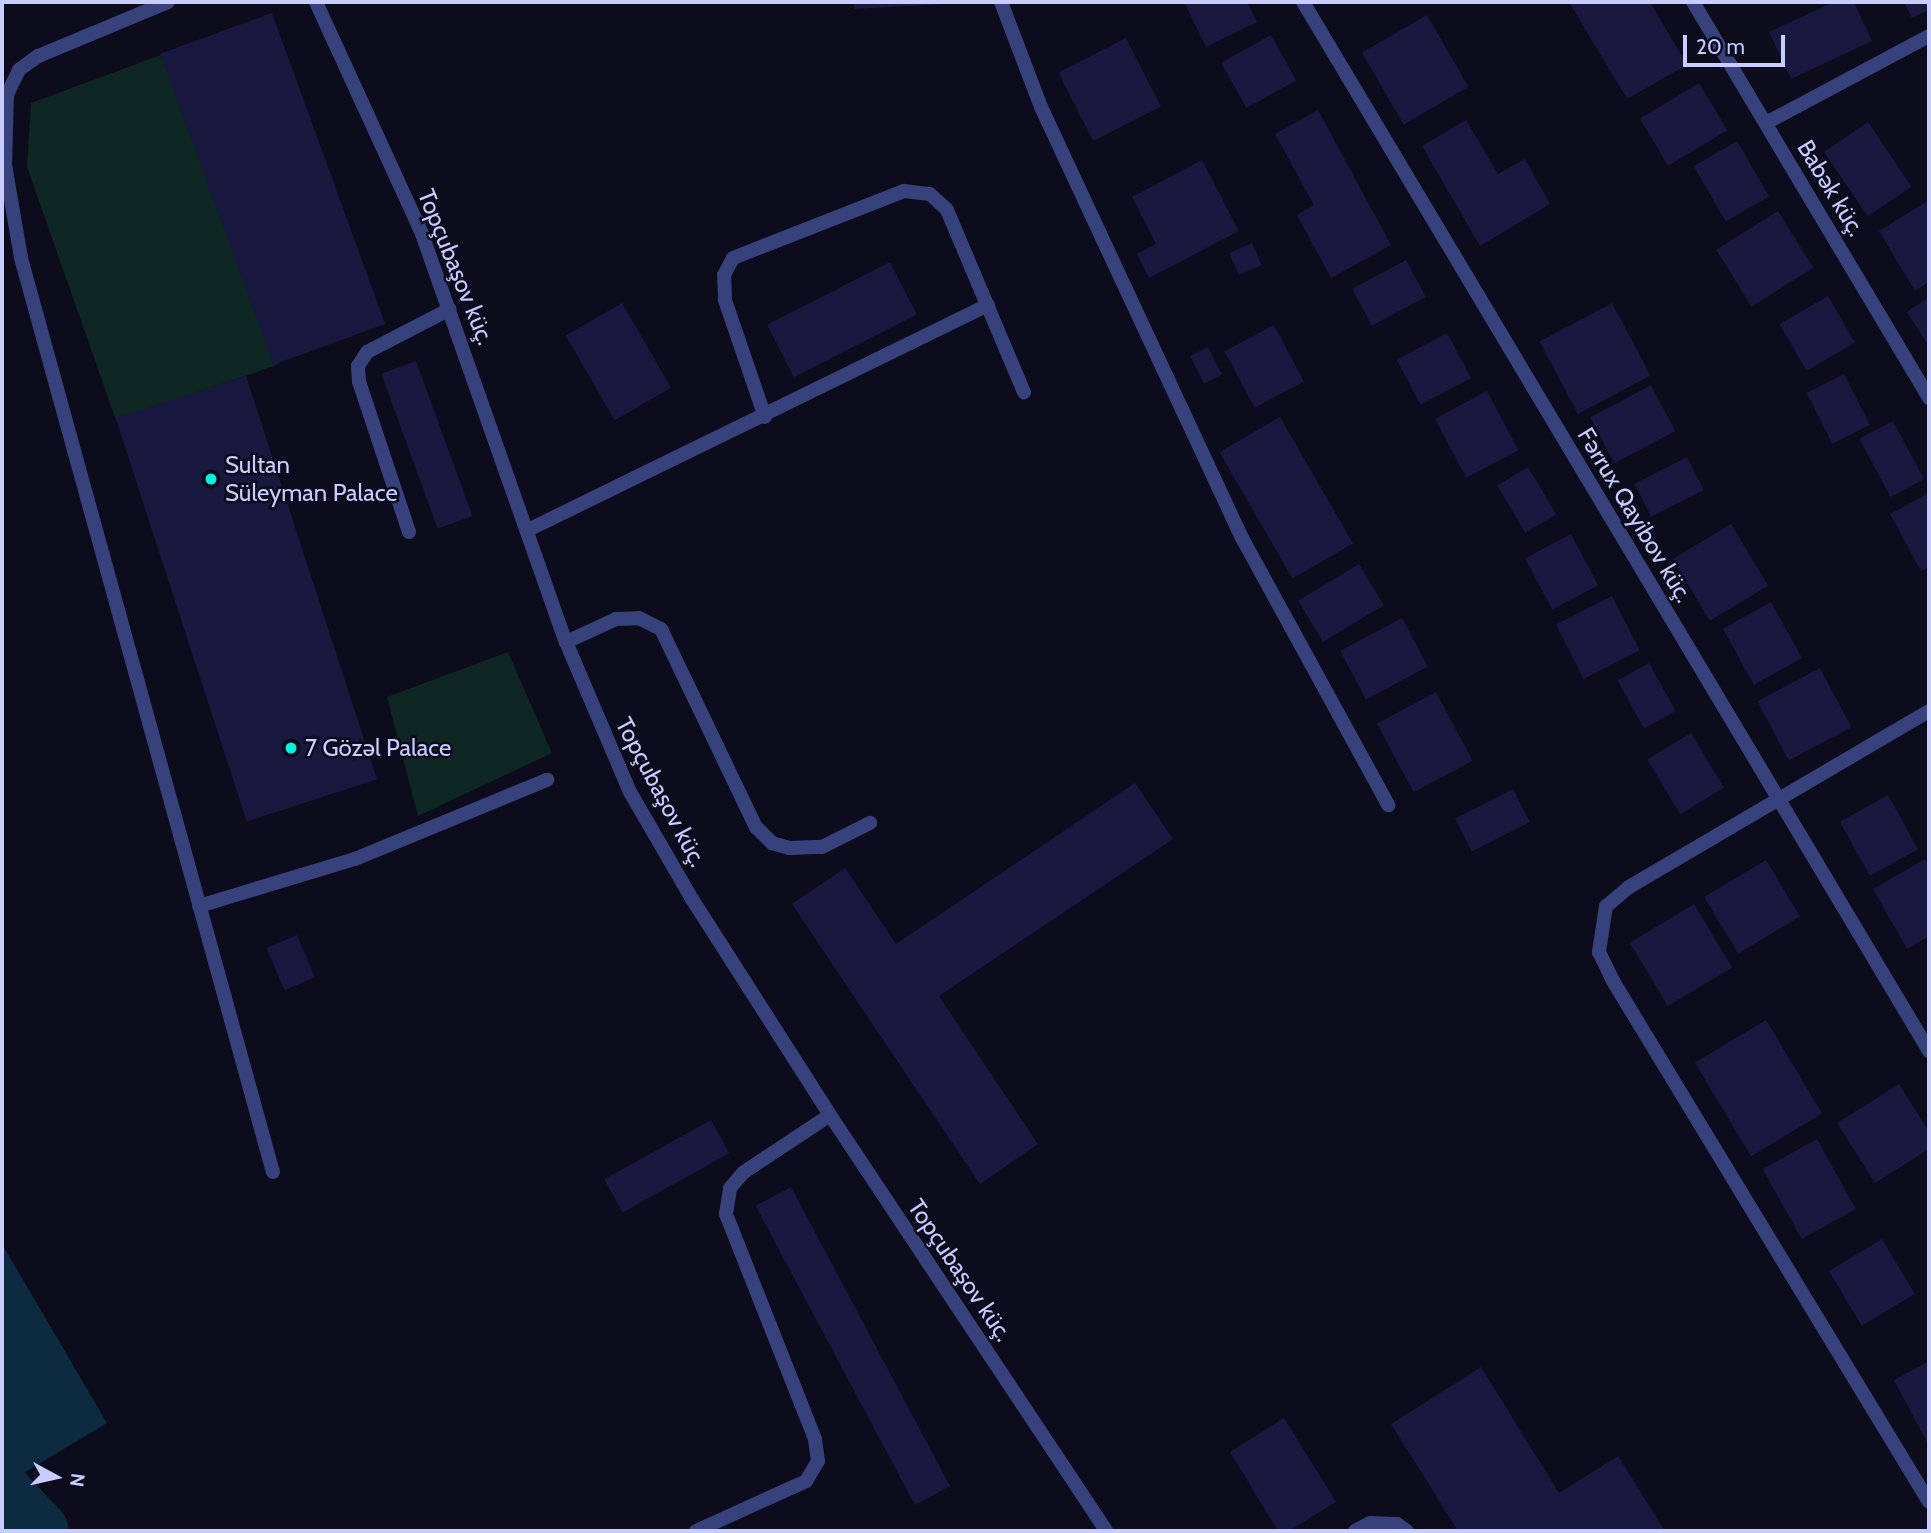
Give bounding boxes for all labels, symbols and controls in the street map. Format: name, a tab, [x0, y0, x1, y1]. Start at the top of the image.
scale bar	[1686, 21, 1787, 65]
text: 20 m	[1696, 34, 1745, 59]
street label: Babək küç.	[1791, 135, 1871, 241]
street label: Topçubaşov küç.	[412, 185, 500, 349]
street label: Fərrux Qayibov küç.	[1572, 422, 1698, 608]
place label: Sultan Süleyman Palace	[225, 451, 398, 507]
marker: Sultan Süleyman Palace	[203, 471, 219, 487]
street label: Topçubaşov küç.	[610, 712, 712, 872]
place label: 7 Gözəl Palace	[305, 734, 451, 762]
marker: 7 Gözəl Palace	[283, 740, 299, 756]
street label: Topçubaşov küç.	[902, 1194, 1018, 1346]
north arrow	[21, 1442, 91, 1512]
text: N	[65, 1472, 90, 1488]

